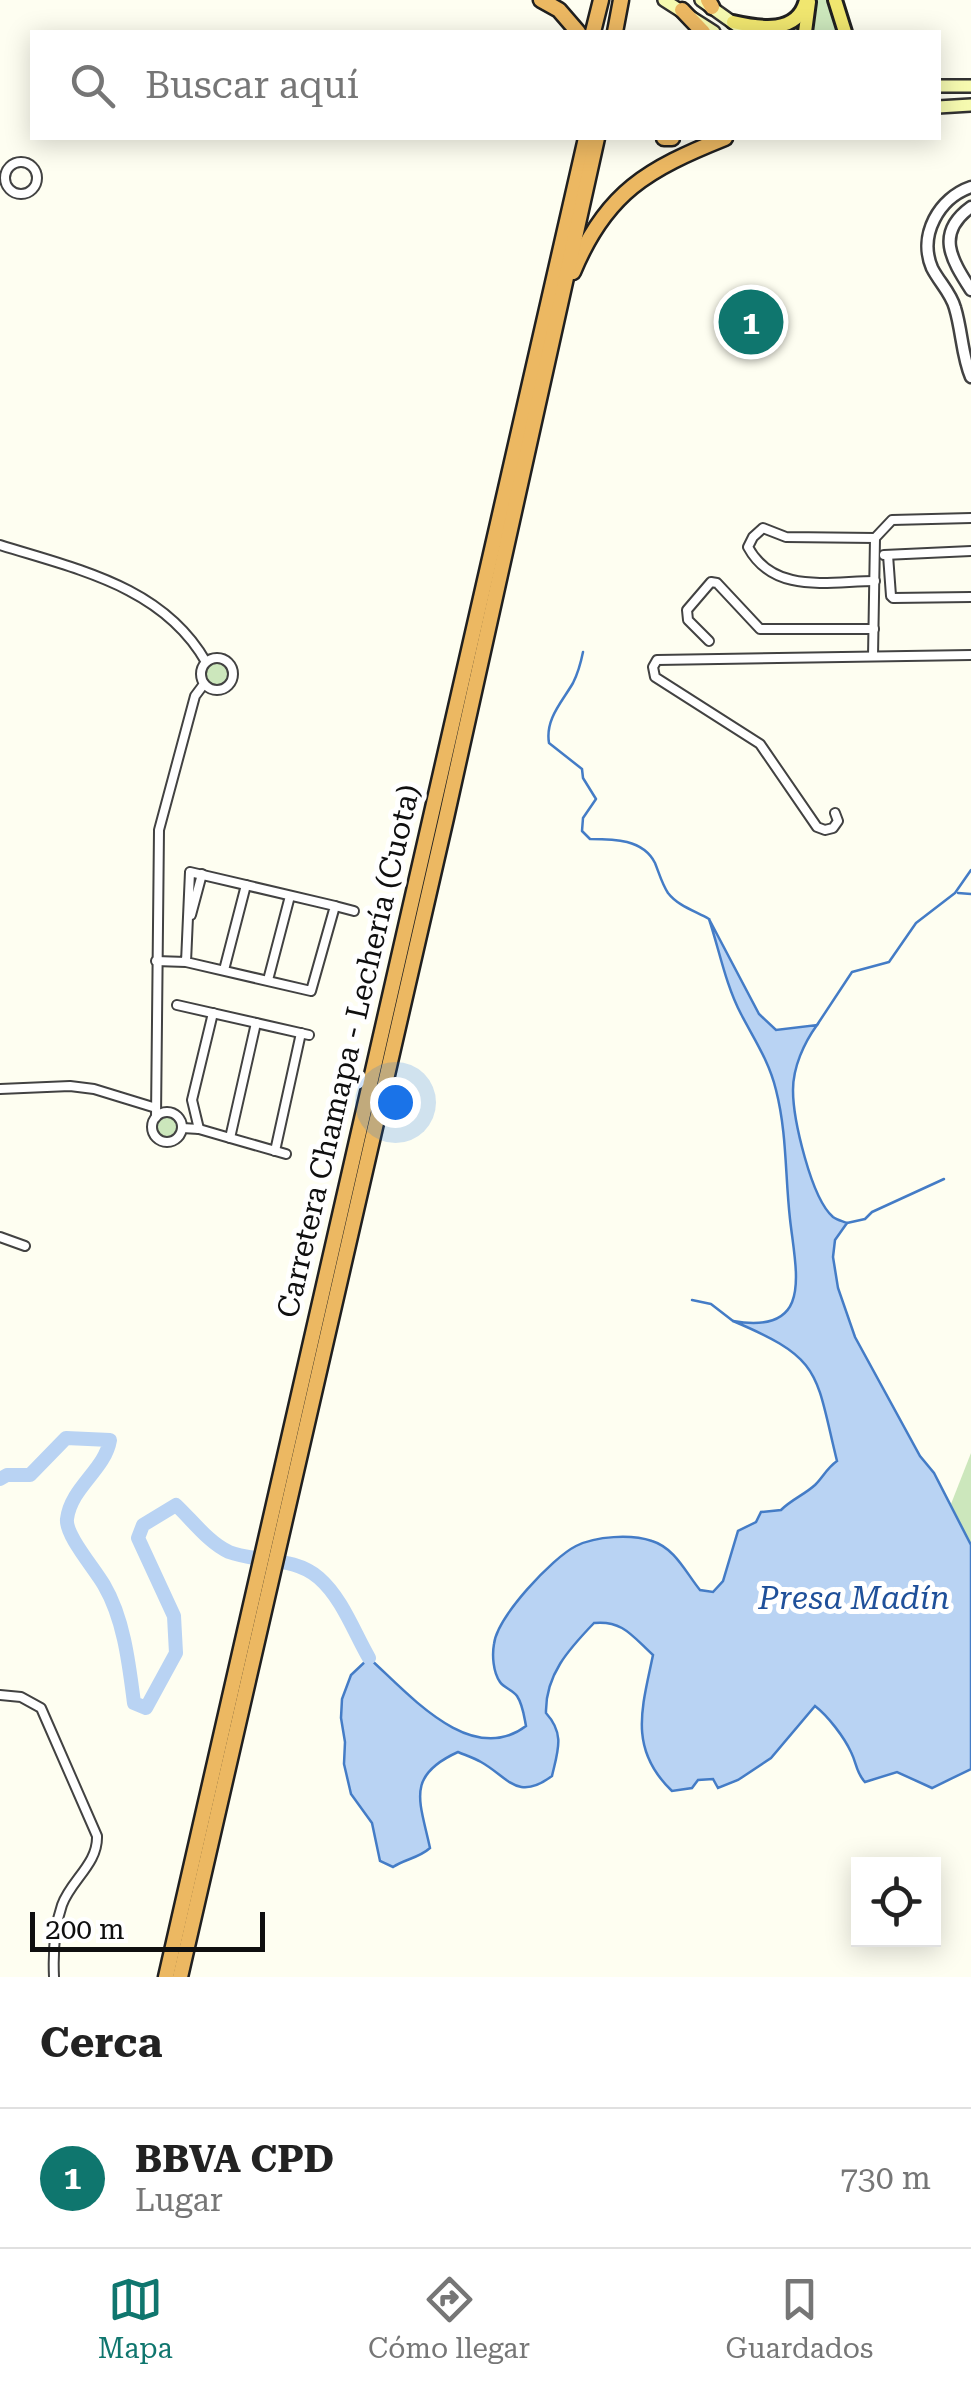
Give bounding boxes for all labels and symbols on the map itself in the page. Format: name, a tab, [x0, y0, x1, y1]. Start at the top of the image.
pin: 1	[718, 284, 784, 360]
street label: Carretera Chamapa - Lechería (Cuota)	[270, 781, 426, 1321]
your location	[370, 1077, 421, 1128]
water label: Presa Madín	[757, 1579, 950, 1617]
scale bar	[30, 1907, 265, 1952]

